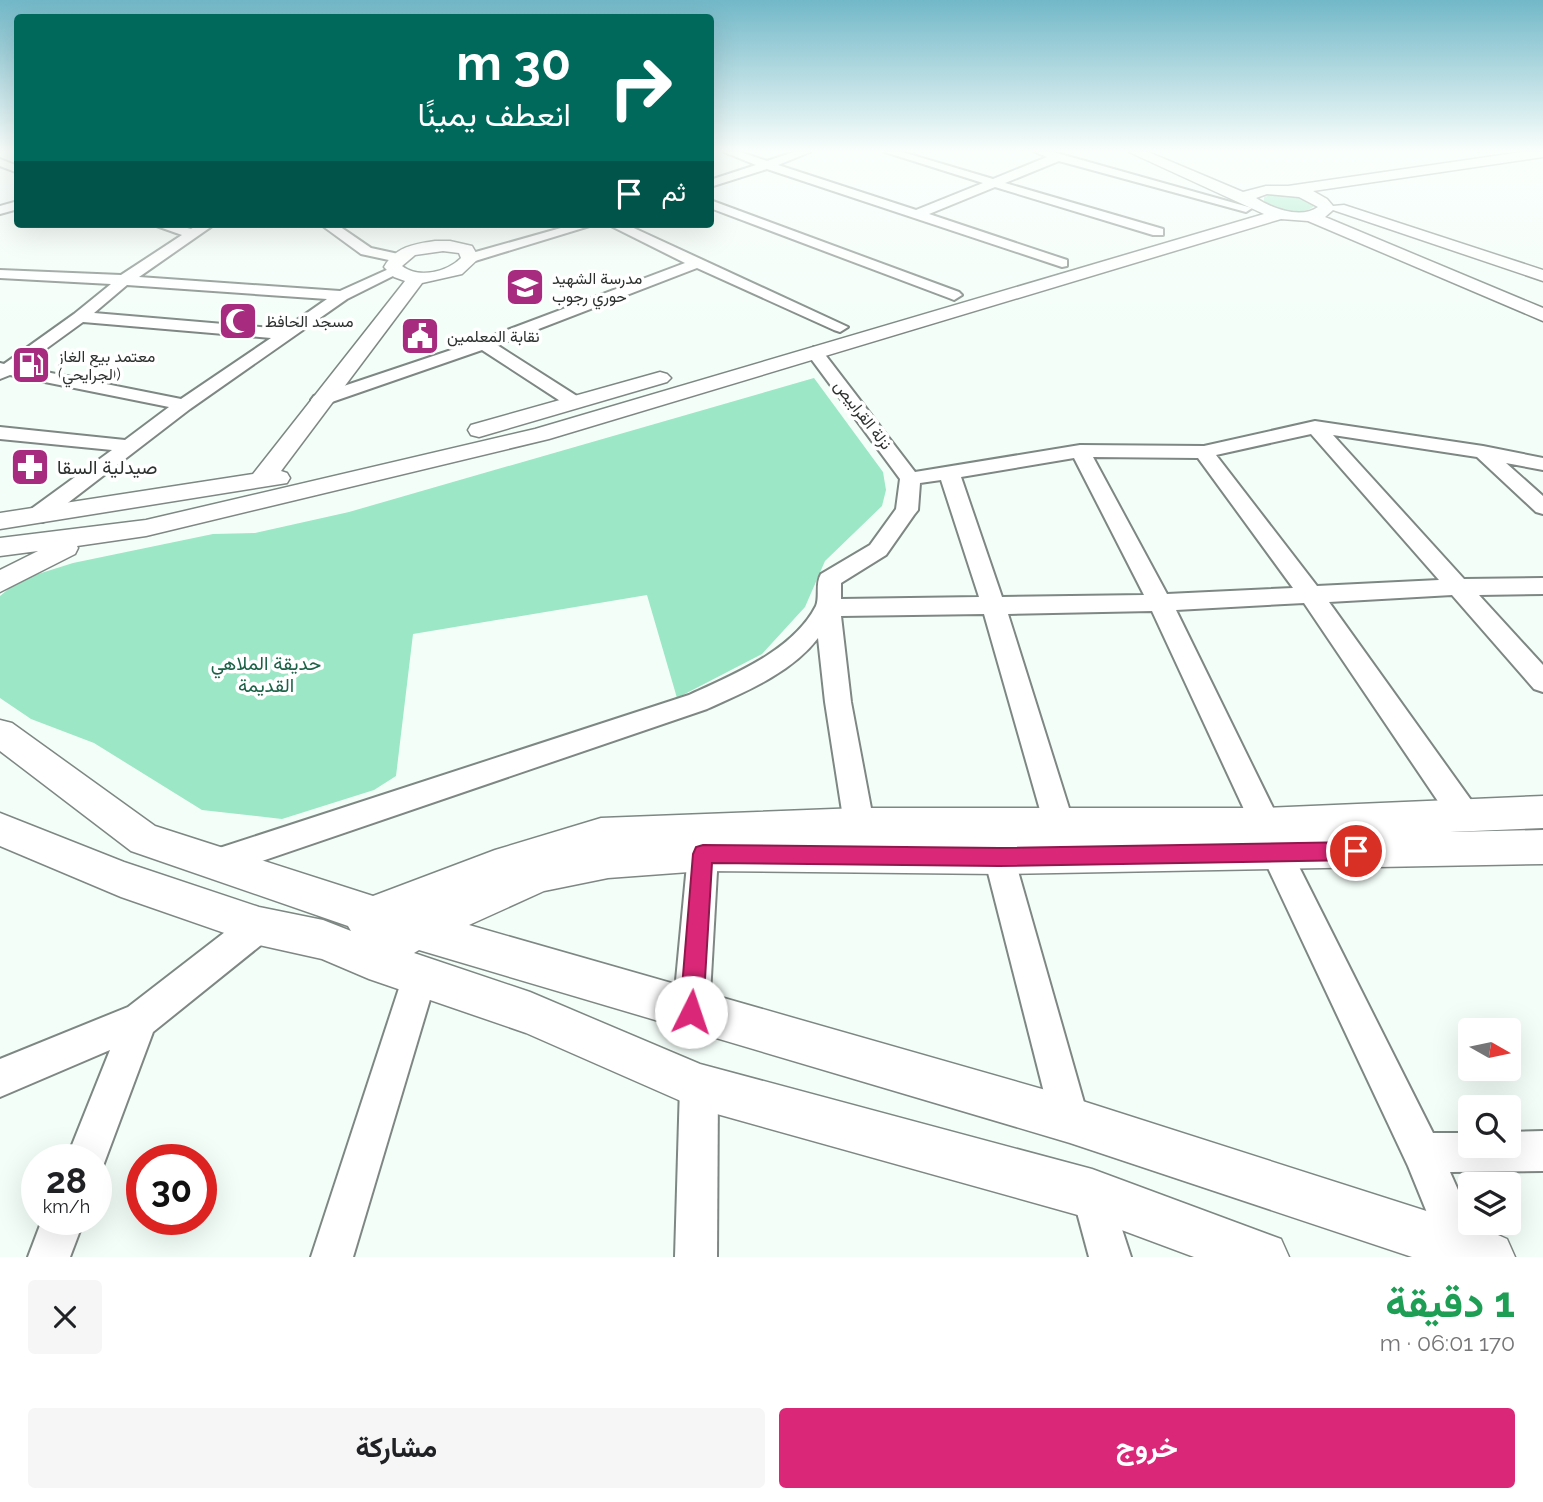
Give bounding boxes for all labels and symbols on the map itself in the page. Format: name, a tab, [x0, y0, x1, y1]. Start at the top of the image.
school or university icon: مدرسة الشهيد حوري رجوب	[504, 266, 546, 308]
place label: مدرسة الشهيد حوري رجوب	[552, 269, 642, 310]
mosque icon: مسجد الحافظ	[217, 300, 259, 342]
place label: مسجد الحافظ	[265, 312, 353, 331]
public building icon: نقابة المعلمين	[399, 315, 441, 357]
place label: نقابة المعلمين	[447, 327, 540, 347]
fuel station icon: معتمد بيع الغاز (الجرايحي)	[10, 344, 52, 386]
place label: معتمد بيع الغاز (الجرايحي)	[57, 347, 155, 388]
street label: نزلة القرابيص	[829, 377, 896, 454]
pharmacy icon: صيدلية السقا	[9, 446, 51, 488]
place label: صيدلية السقا	[57, 456, 157, 479]
park label: حديقة الملاهي القديمة	[211, 652, 321, 697]
pin	[1326, 821, 1386, 881]
position arrow	[654, 975, 728, 1049]
north arrow	[1458, 1018, 1521, 1082]
speed limit sign: 30	[126, 1144, 217, 1235]

